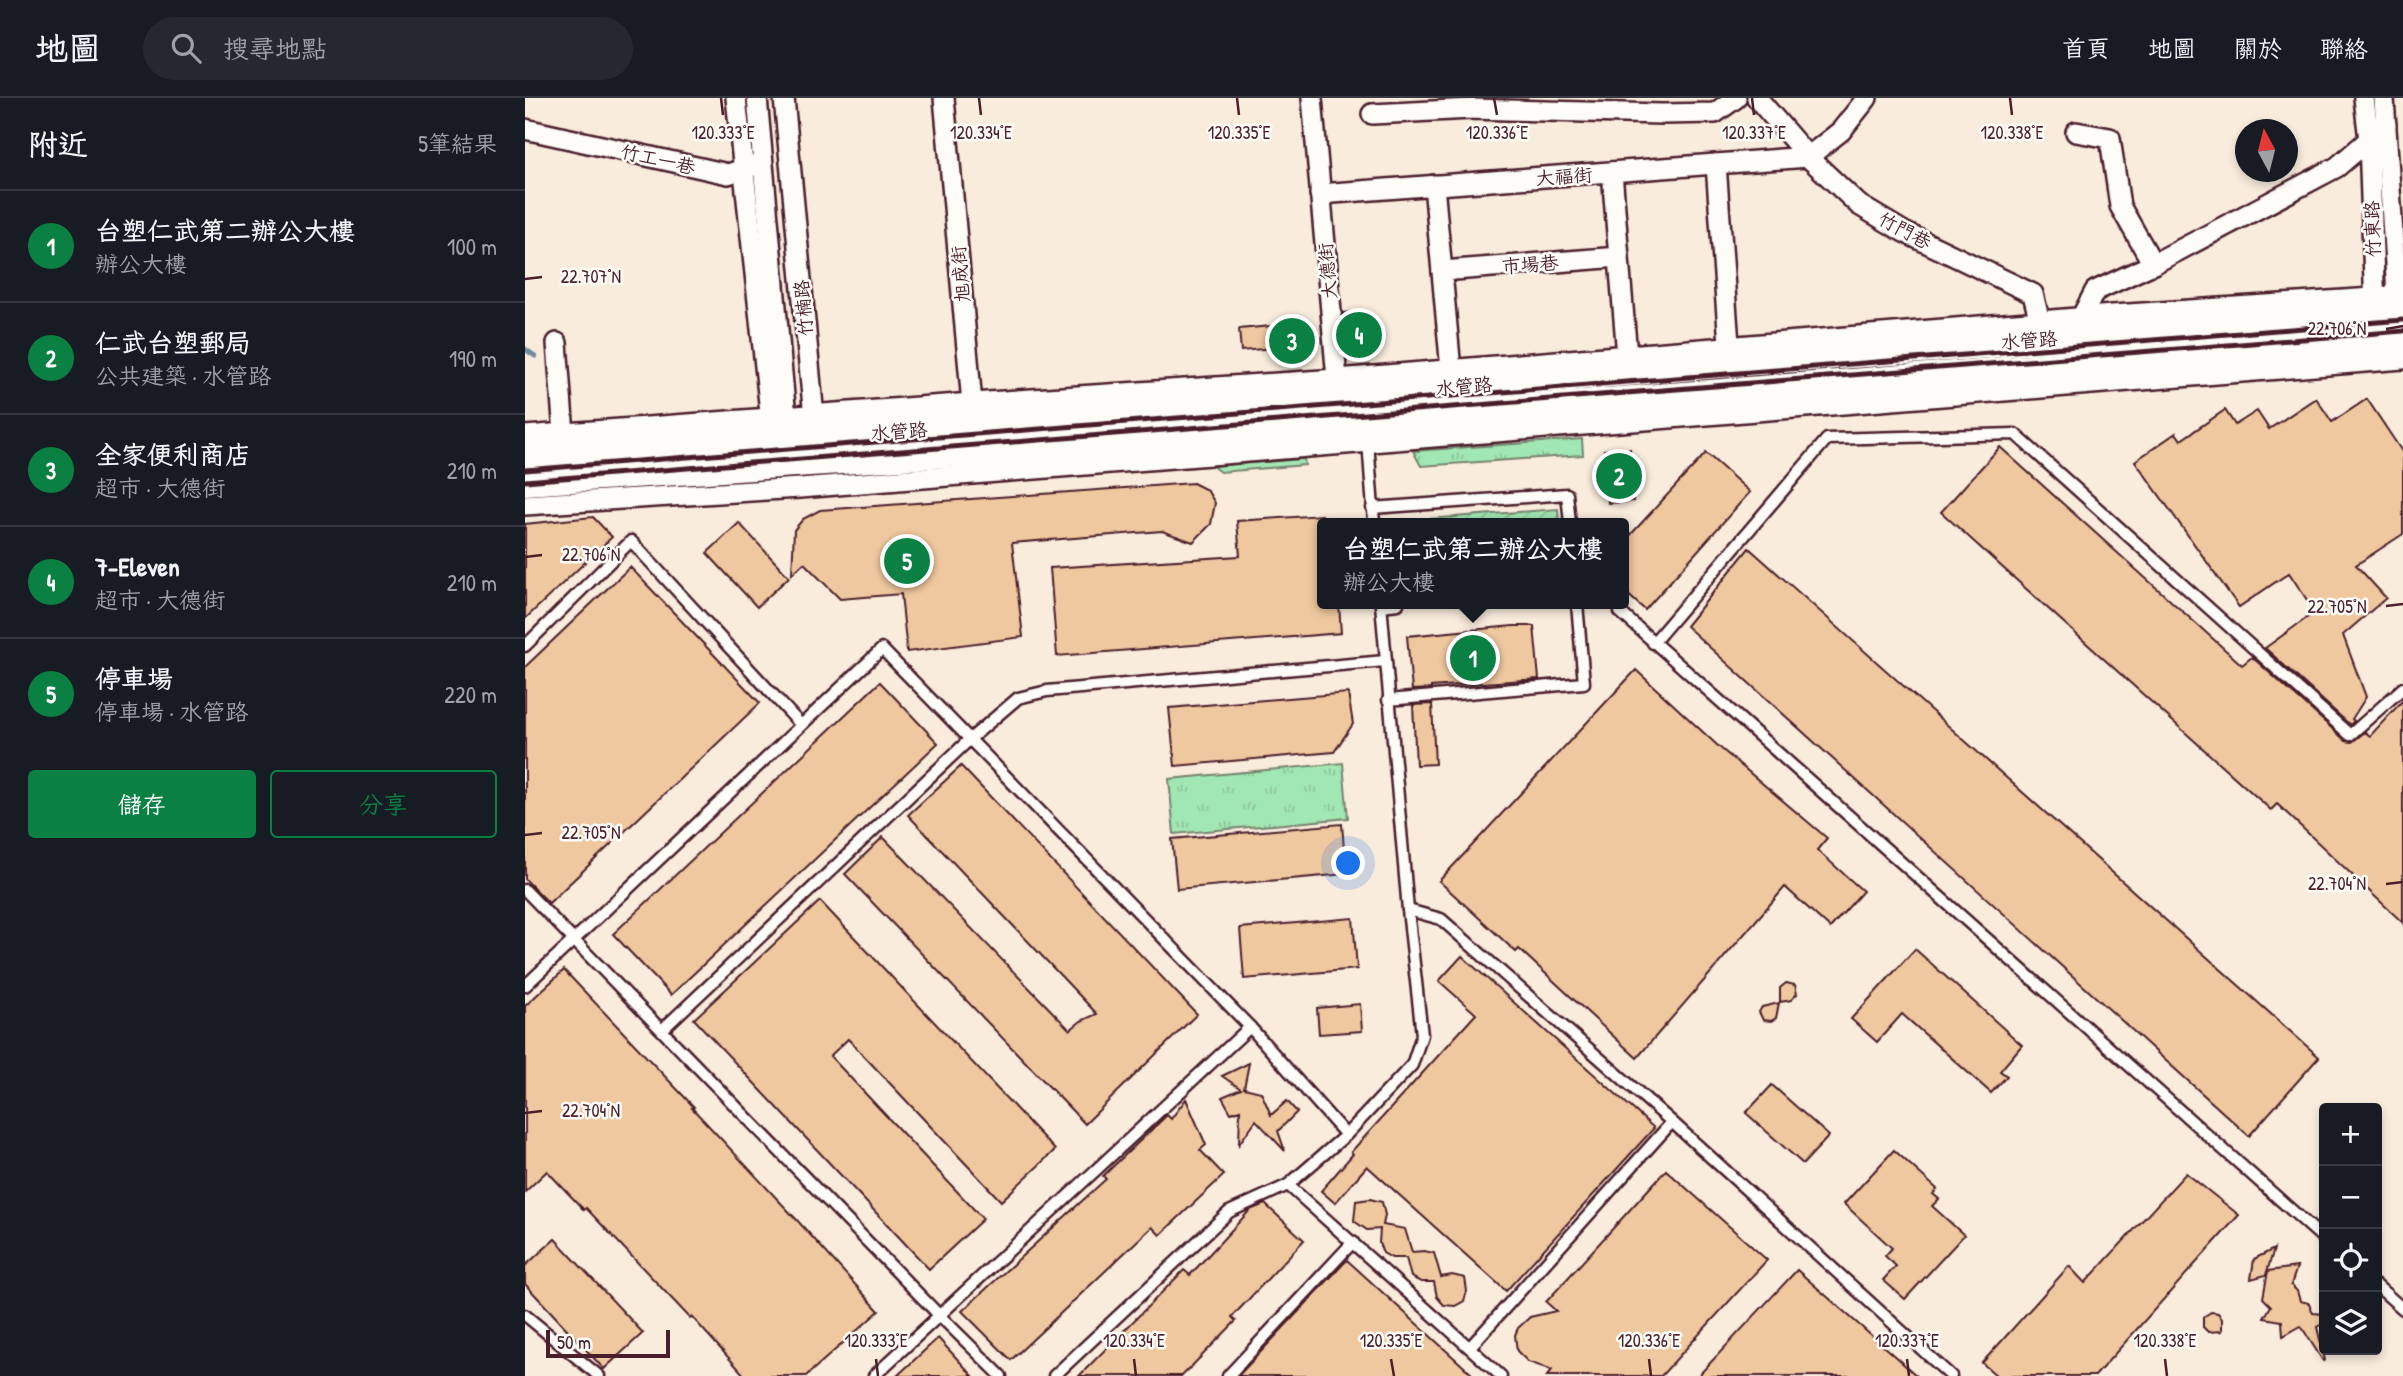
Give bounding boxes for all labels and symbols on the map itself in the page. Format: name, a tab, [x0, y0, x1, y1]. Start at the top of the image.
north arrow	[2235, 119, 2298, 182]
text: 120.333°E	[691, 120, 755, 145]
text: 120.334°E	[950, 120, 1012, 145]
text: 120.335°E	[1208, 120, 1270, 145]
text: 120.336°E	[1466, 120, 1528, 145]
text: 120.337°E	[1722, 120, 1786, 145]
text: 120.338°E	[1981, 120, 2044, 145]
street label: 竹工一巷	[618, 138, 698, 180]
street label: 大福街	[1535, 161, 1593, 191]
street label: 竹東路	[2358, 200, 2386, 258]
street label: 竹門巷	[1874, 205, 1936, 255]
street label: 大德街	[1312, 241, 1342, 301]
street label: 旭成街	[945, 244, 975, 304]
street label: 市場巷	[1501, 249, 1559, 279]
text: 22.707°N	[561, 264, 621, 289]
street label: 竹楠路	[788, 278, 818, 338]
pin: 4	[1336, 309, 1382, 361]
pin: 3	[1269, 315, 1315, 367]
text: 22.706°N	[2308, 316, 2366, 341]
street label: 水管路	[2000, 325, 2058, 355]
street label: 水管路	[1434, 371, 1494, 401]
street label: 水管路	[870, 416, 928, 446]
pin: 2	[1596, 450, 1642, 502]
pin: 5	[884, 535, 930, 587]
text: 22.706°N	[562, 542, 620, 567]
text: 22.705°N	[2307, 594, 2367, 619]
pin: 1	[1450, 632, 1496, 684]
text: 22.705°N	[561, 820, 621, 845]
your location	[1331, 846, 1365, 880]
text: 22.704°N	[2308, 871, 2366, 896]
text: 22.704°N	[562, 1098, 620, 1123]
scale bar	[546, 1327, 670, 1359]
text: 120.333°E	[844, 1328, 908, 1353]
text: 120.334°E	[1103, 1328, 1165, 1353]
text: 120.335°E	[1360, 1328, 1422, 1353]
text: 120.336°E	[1618, 1328, 1680, 1353]
text: 120.337°E	[1875, 1328, 1939, 1353]
text: 120.338°E	[2134, 1328, 2197, 1353]

